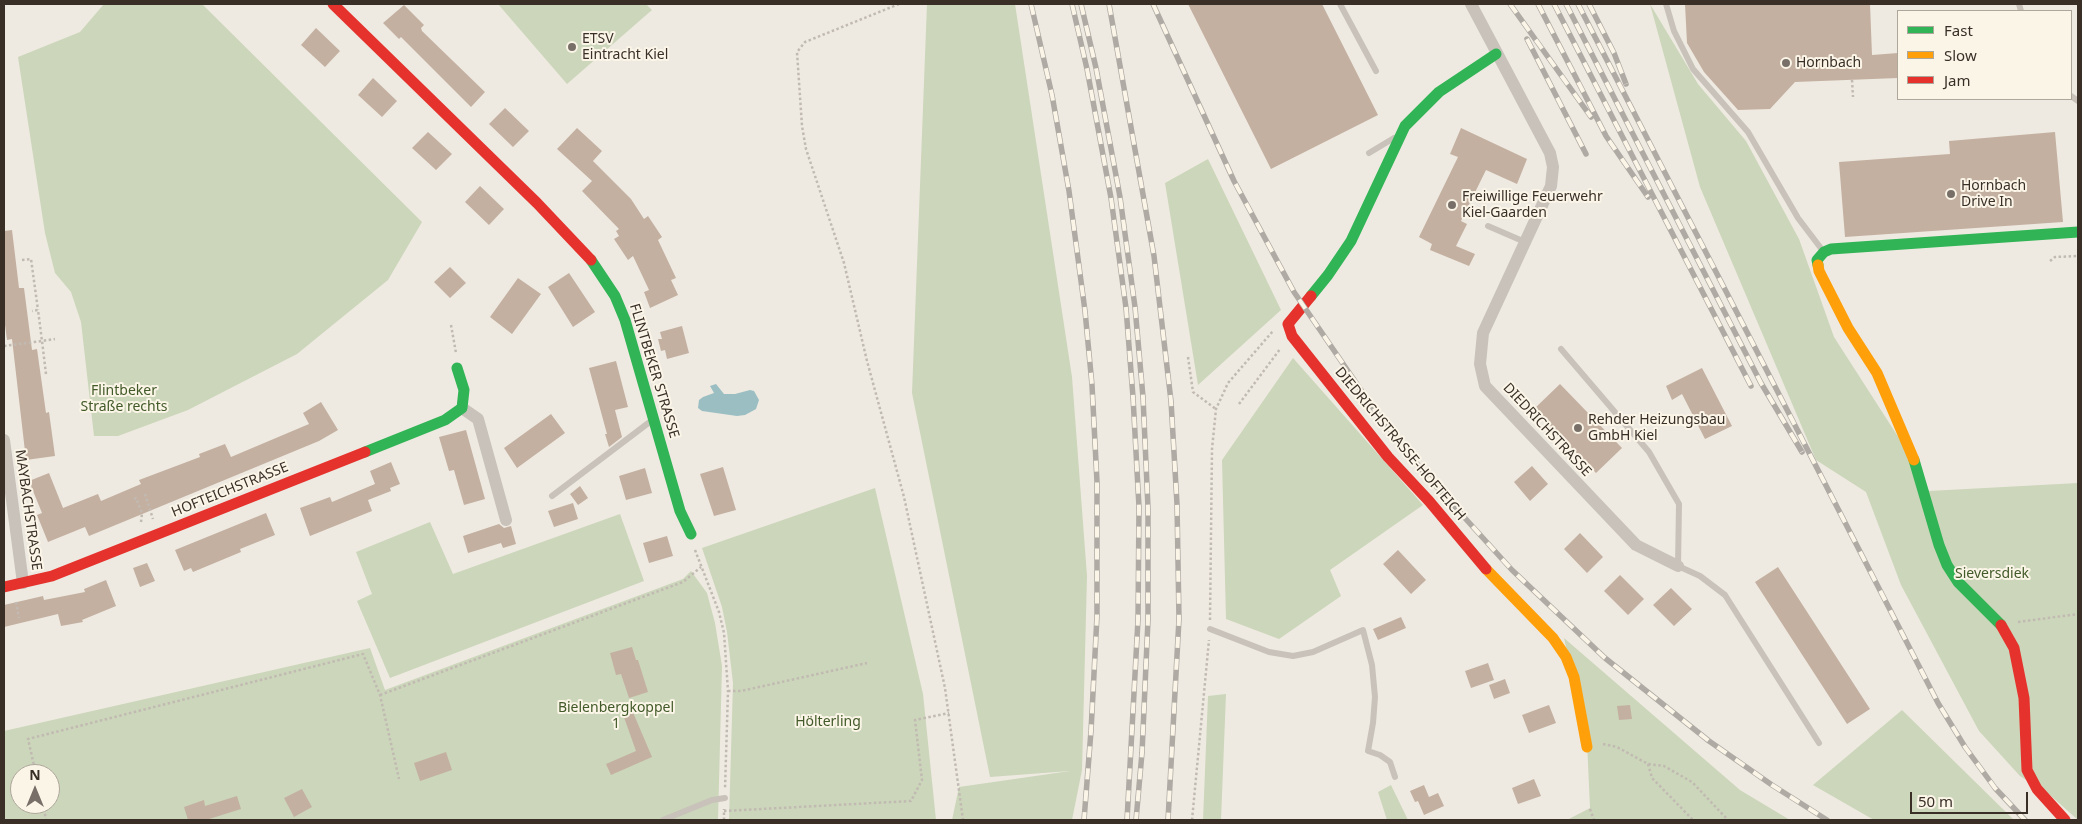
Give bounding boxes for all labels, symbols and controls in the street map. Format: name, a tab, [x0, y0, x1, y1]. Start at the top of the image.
legend	[1897, 10, 2072, 100]
text: Fast	[1944, 20, 1973, 40]
place label: ETSV Eintracht Kiel	[582, 31, 668, 64]
marker: ETSV Eintracht Kiel	[566, 41, 578, 53]
text: Slow	[1944, 45, 1977, 65]
place label: Hornbach	[1796, 55, 1861, 71]
marker: Hornbach	[1780, 57, 1792, 69]
text: Jam	[1944, 70, 1971, 90]
place label: Hornbach Drive In	[1961, 178, 2026, 210]
marker: Hornbach Drive In	[1945, 188, 1957, 200]
place label: Freiwillige Feuerwehr Kiel-Gaarden	[1462, 189, 1603, 222]
marker: Freiwillige Feuerwehr Kiel-Gaarden	[1446, 199, 1458, 211]
street label: FLINTBEKER STRASSE	[626, 302, 682, 440]
street label: DIEDRICHSTRASSE-HOFTEICH	[1331, 364, 1469, 524]
street label: DIEDRICHSTRASSE	[1499, 380, 1595, 480]
park label: Flintbeker Straße rechts	[81, 383, 167, 416]
place label: Rehder Heizungsbau GmbH Kiel	[1588, 412, 1725, 444]
marker: Rehder Heizungsbau GmbH Kiel	[1572, 422, 1584, 434]
street label: MAYBACHSTRASSE	[11, 448, 45, 572]
street label: HOFTEICHSTRASSE	[169, 459, 291, 521]
park label: Sieversdiek	[1955, 566, 2029, 582]
park label: Bielenbergkoppel 1	[558, 700, 674, 732]
park label: Hölterling	[795, 714, 861, 730]
north arrow	[10, 764, 60, 814]
text: N	[29, 765, 41, 784]
scale bar	[1912, 782, 2030, 814]
text: 50 m	[1918, 791, 1953, 811]

